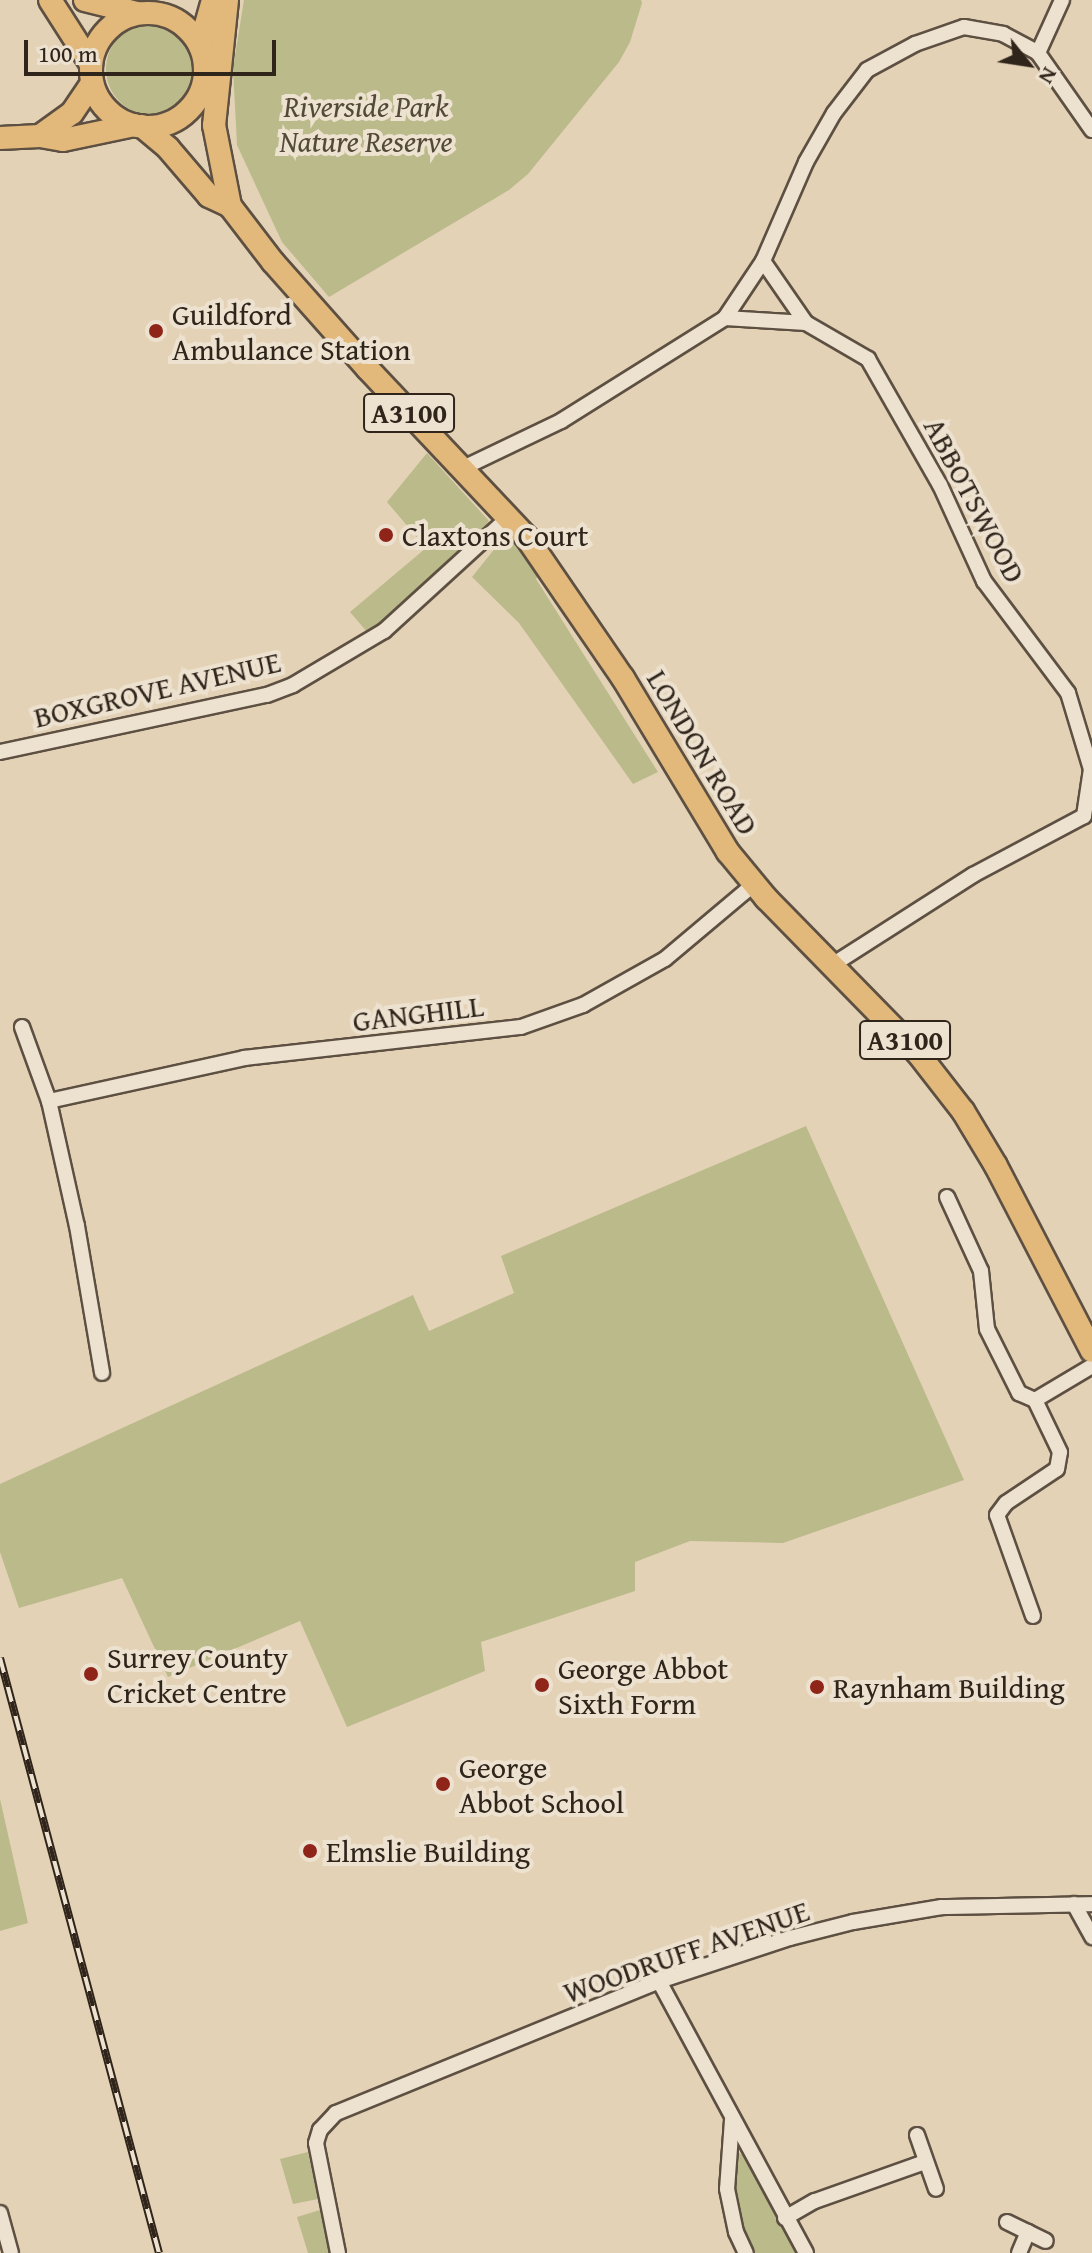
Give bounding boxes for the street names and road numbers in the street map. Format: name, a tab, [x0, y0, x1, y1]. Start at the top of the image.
road number: A3100	[363, 389, 455, 437]
street label: ABBOTSWOOD	[917, 411, 1033, 589]
street label: BOXGROVE AVENUE	[30, 643, 284, 735]
street label: LONDON ROAD	[640, 663, 766, 841]
street label: GANGHILL	[351, 987, 485, 1039]
road number: A3100	[859, 1016, 951, 1064]
street label: WOODRUFF AVENUE	[558, 1892, 814, 2010]

